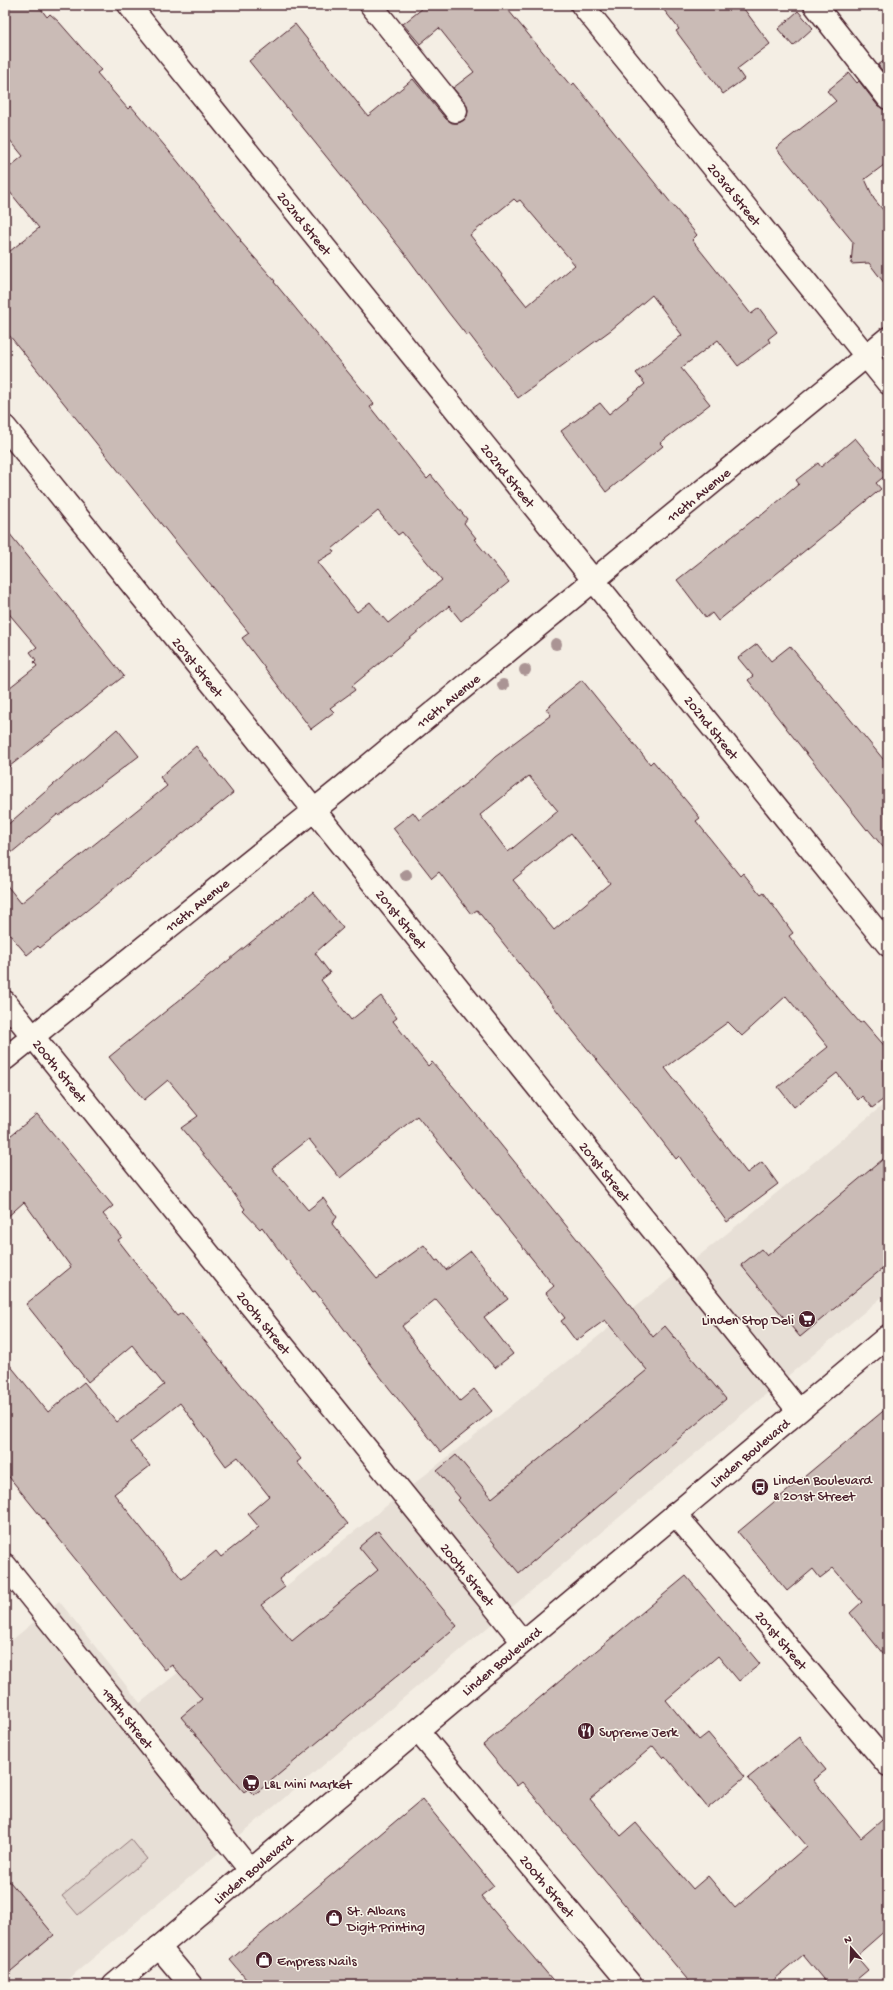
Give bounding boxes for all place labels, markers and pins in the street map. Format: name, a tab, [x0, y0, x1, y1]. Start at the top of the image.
supermarket icon: Linden Stop Deli	[797, 1309, 817, 1329]
place label: Linden Stop Deli	[702, 1313, 794, 1330]
place label: Linden Boulevard & 201st Street	[773, 1473, 873, 1506]
bus stop icon: Linden Boulevard & 201st Street	[750, 1477, 770, 1497]
restaurant icon: Supreme Jerk	[576, 1721, 596, 1741]
place label: Supreme Jerk	[599, 1725, 679, 1742]
supermarket icon: L&L Mini Market	[241, 1773, 261, 1793]
place label: L&L Mini Market	[264, 1777, 353, 1794]
place label: St. Albans Digit Printing	[346, 1904, 425, 1937]
shop icon: St. Albans Digit Printing	[324, 1908, 344, 1928]
shop icon: Empress Nails	[254, 1950, 274, 1970]
place label: Empress Nails	[277, 1954, 357, 1971]

